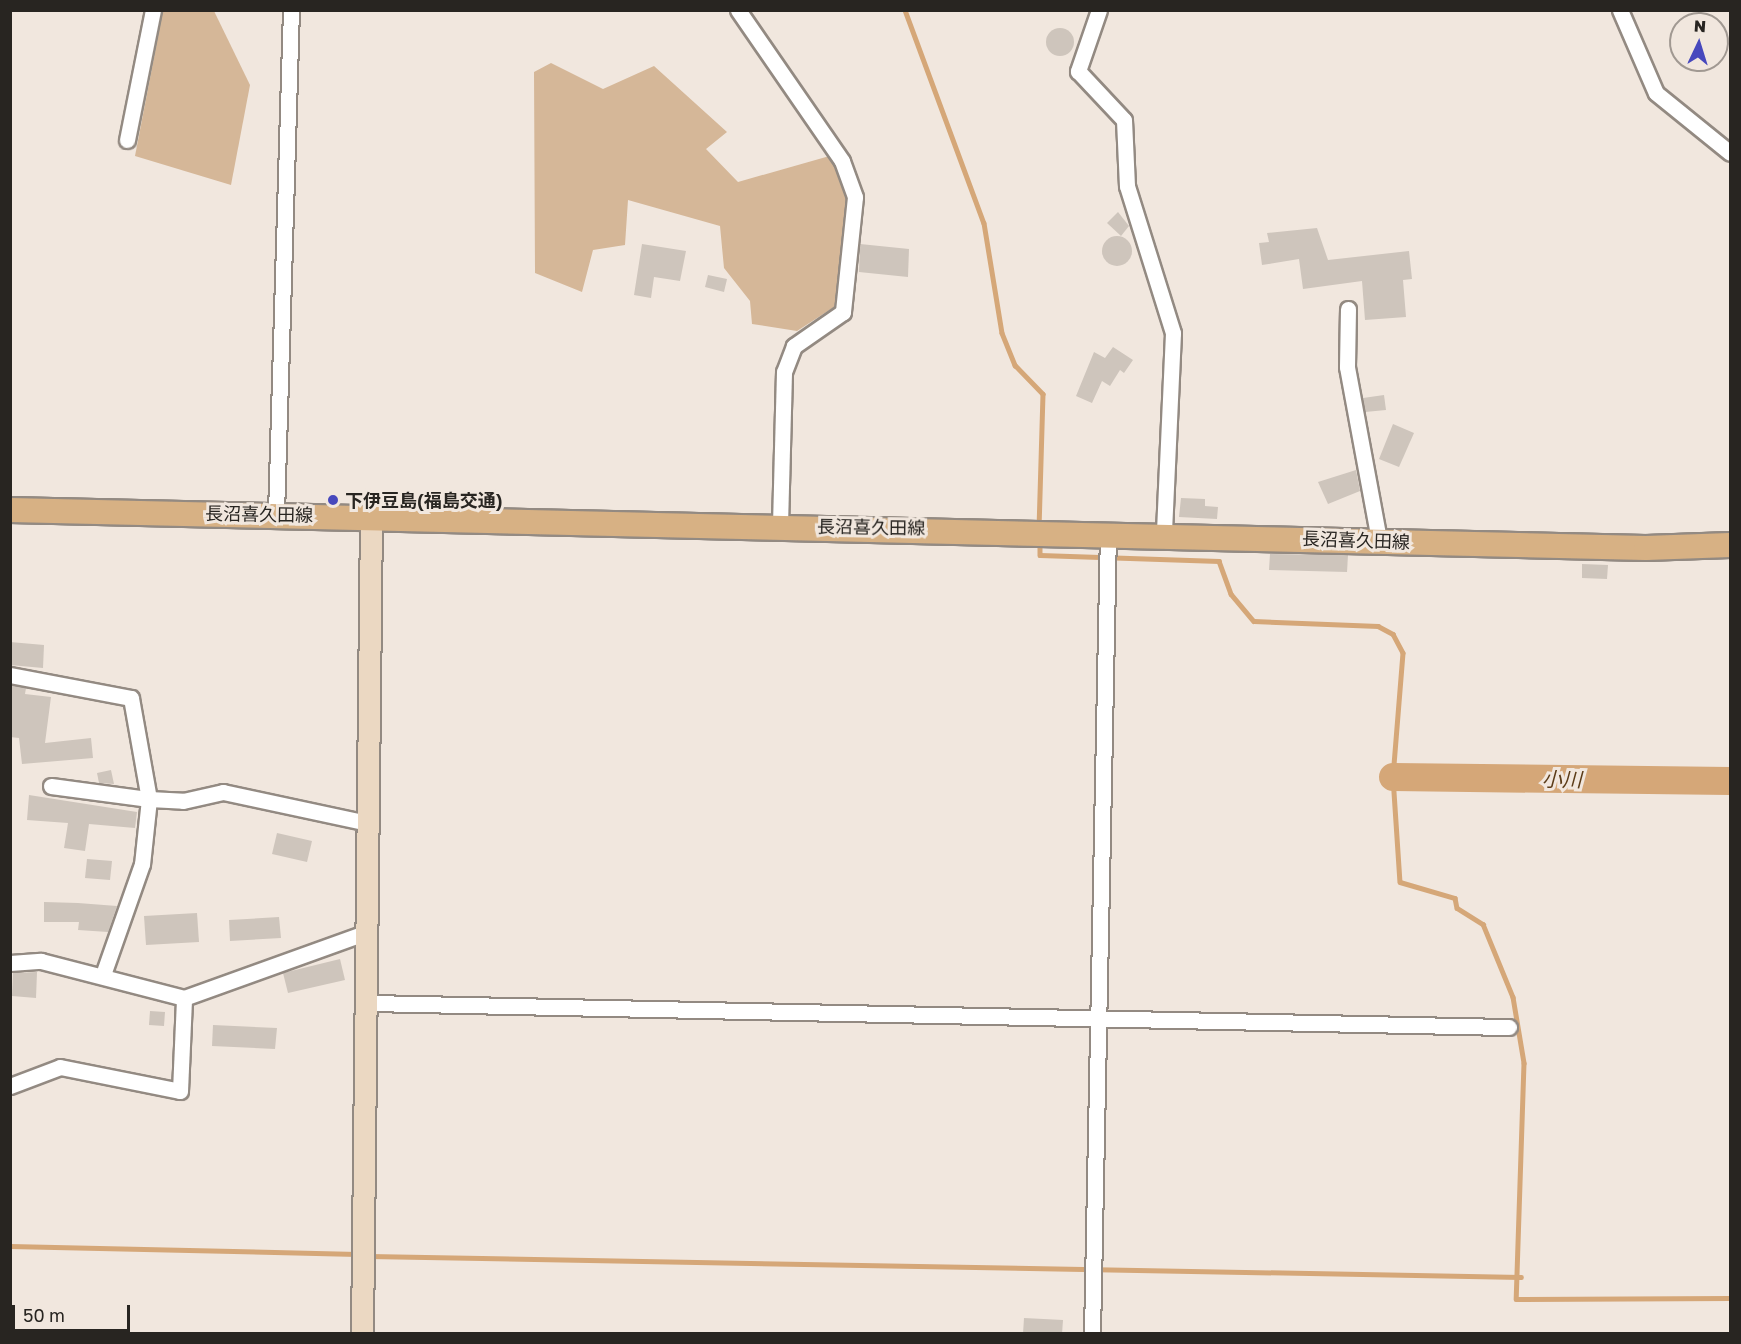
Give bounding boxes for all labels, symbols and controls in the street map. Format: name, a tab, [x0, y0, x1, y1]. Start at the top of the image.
north arrow	[1669, 12, 1729, 72]
text: N	[1693, 16, 1707, 36]
place label: 下伊豆島(福島交通)	[345, 489, 503, 511]
marker: 下伊豆島(福島交通)	[326, 493, 340, 507]
street label: 長沼喜久田線	[205, 502, 313, 526]
street label: 長沼喜久田線	[817, 515, 925, 539]
street label: 長沼喜久田線	[1302, 527, 1410, 553]
water label: 小川	[1542, 767, 1582, 791]
scale bar	[15, 1293, 134, 1331]
text: 50 m	[23, 1304, 65, 1326]

